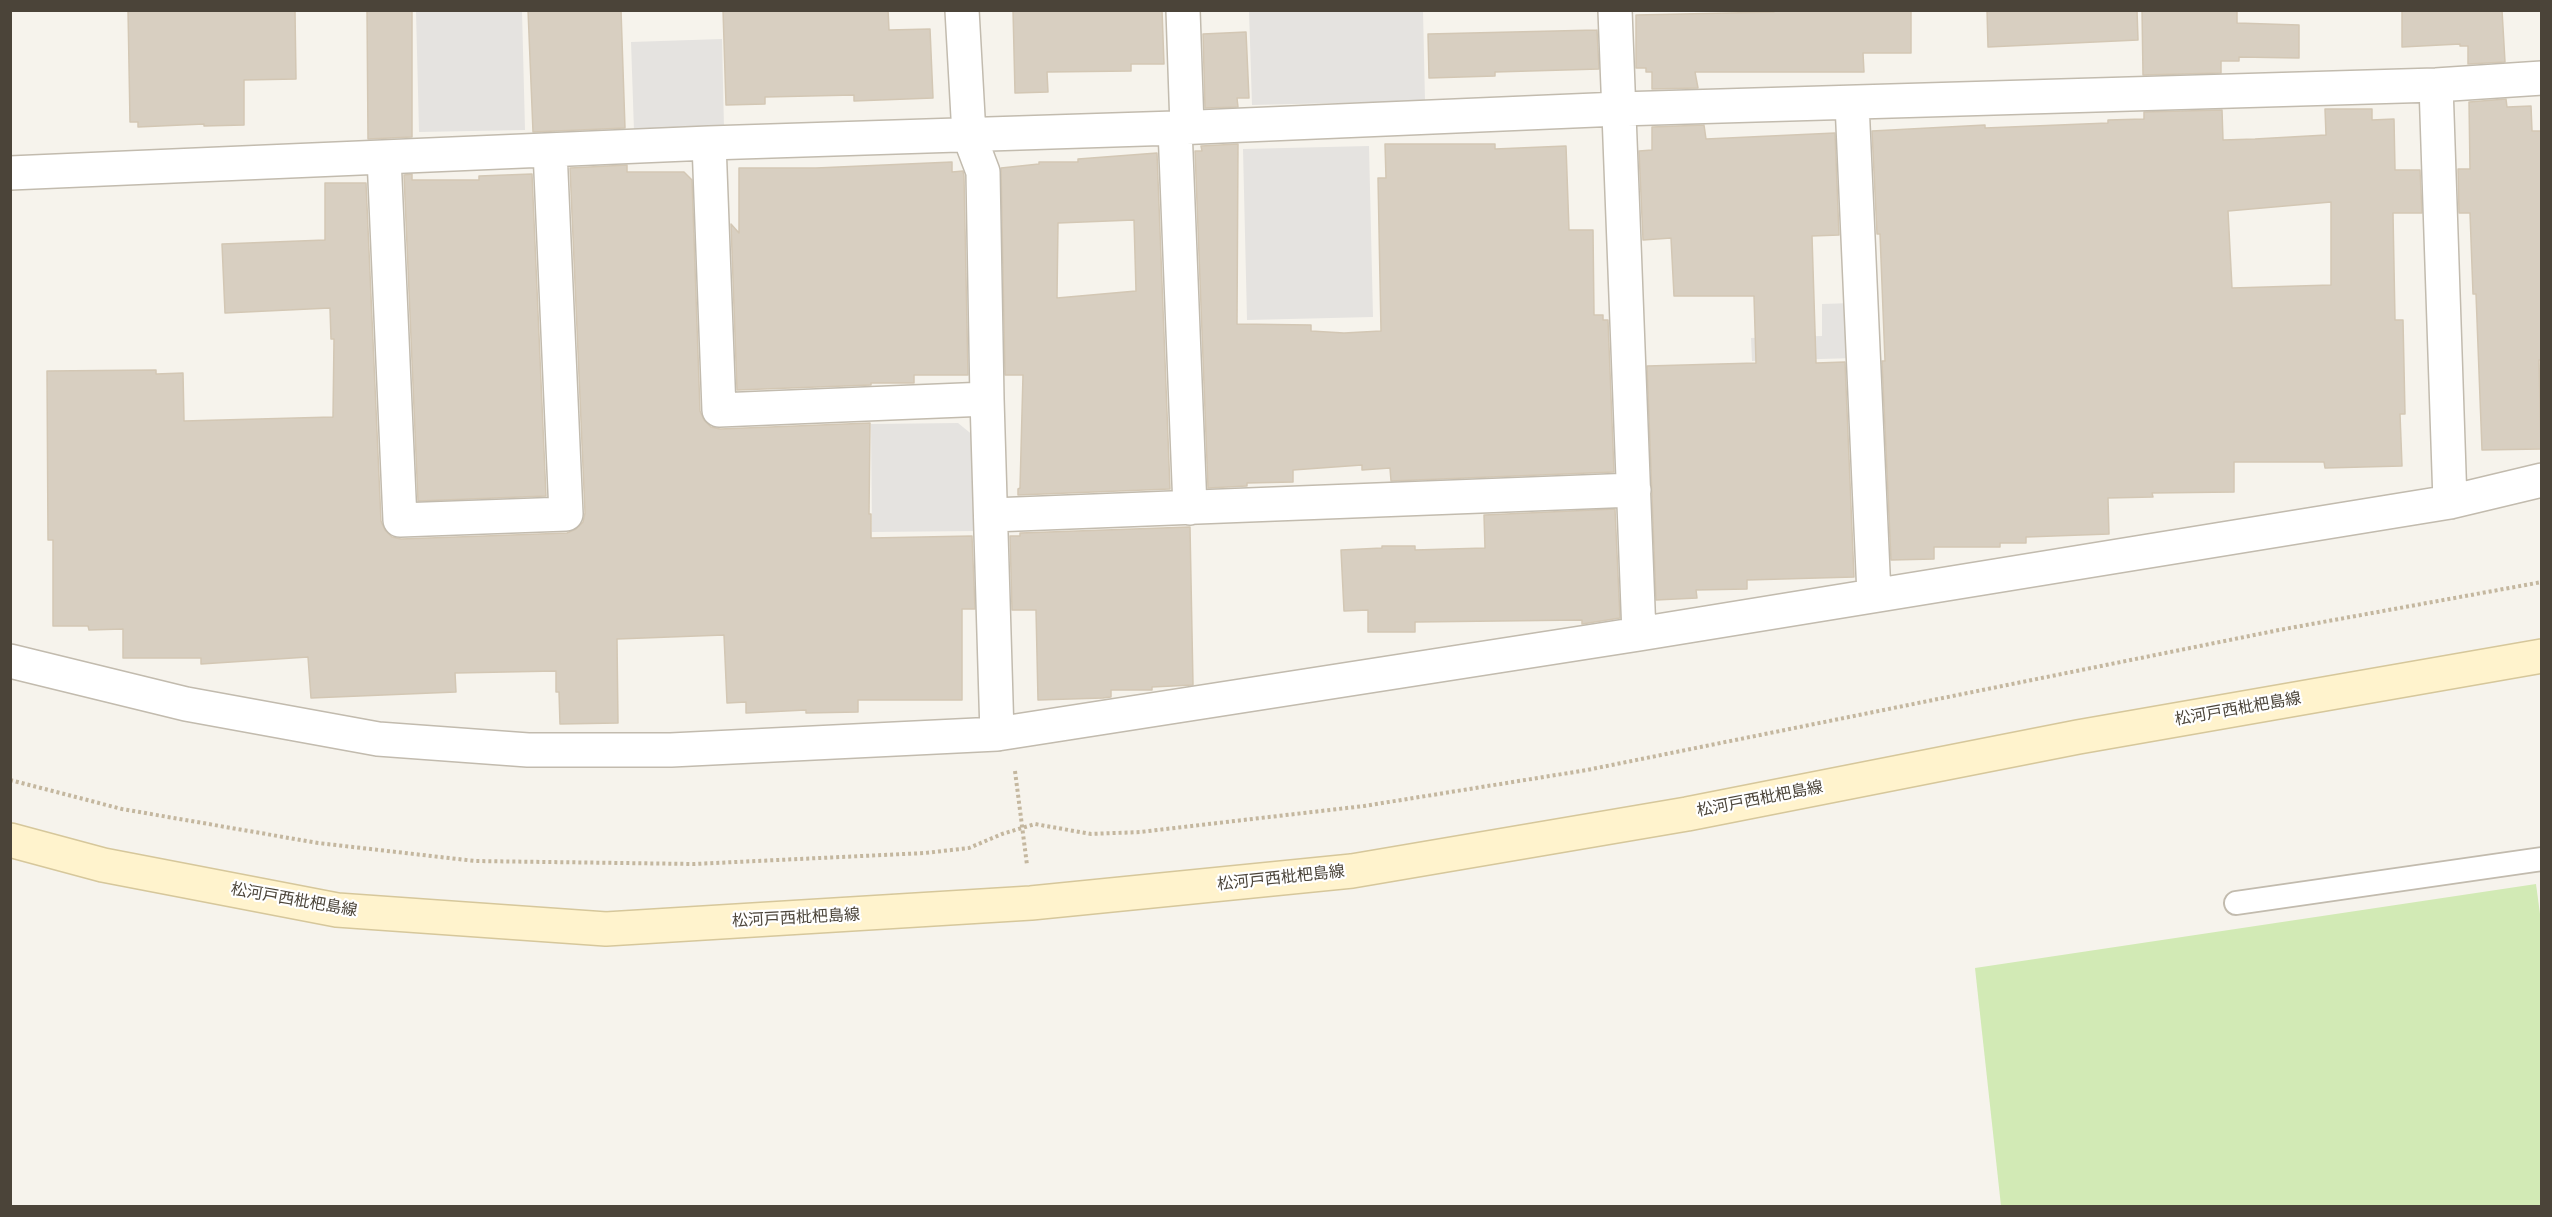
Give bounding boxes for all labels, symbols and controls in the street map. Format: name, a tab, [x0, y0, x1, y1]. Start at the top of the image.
street label: 松河戸西枇杷島線	[2173, 688, 2303, 730]
street label: 松河戸西枇杷島線	[1695, 777, 1825, 821]
street label: 松河戸西枇杷島線	[1216, 862, 1346, 894]
street label: 松河戸西枇杷島線	[229, 879, 359, 921]
street label: 松河戸西枇杷島線	[732, 905, 860, 931]

